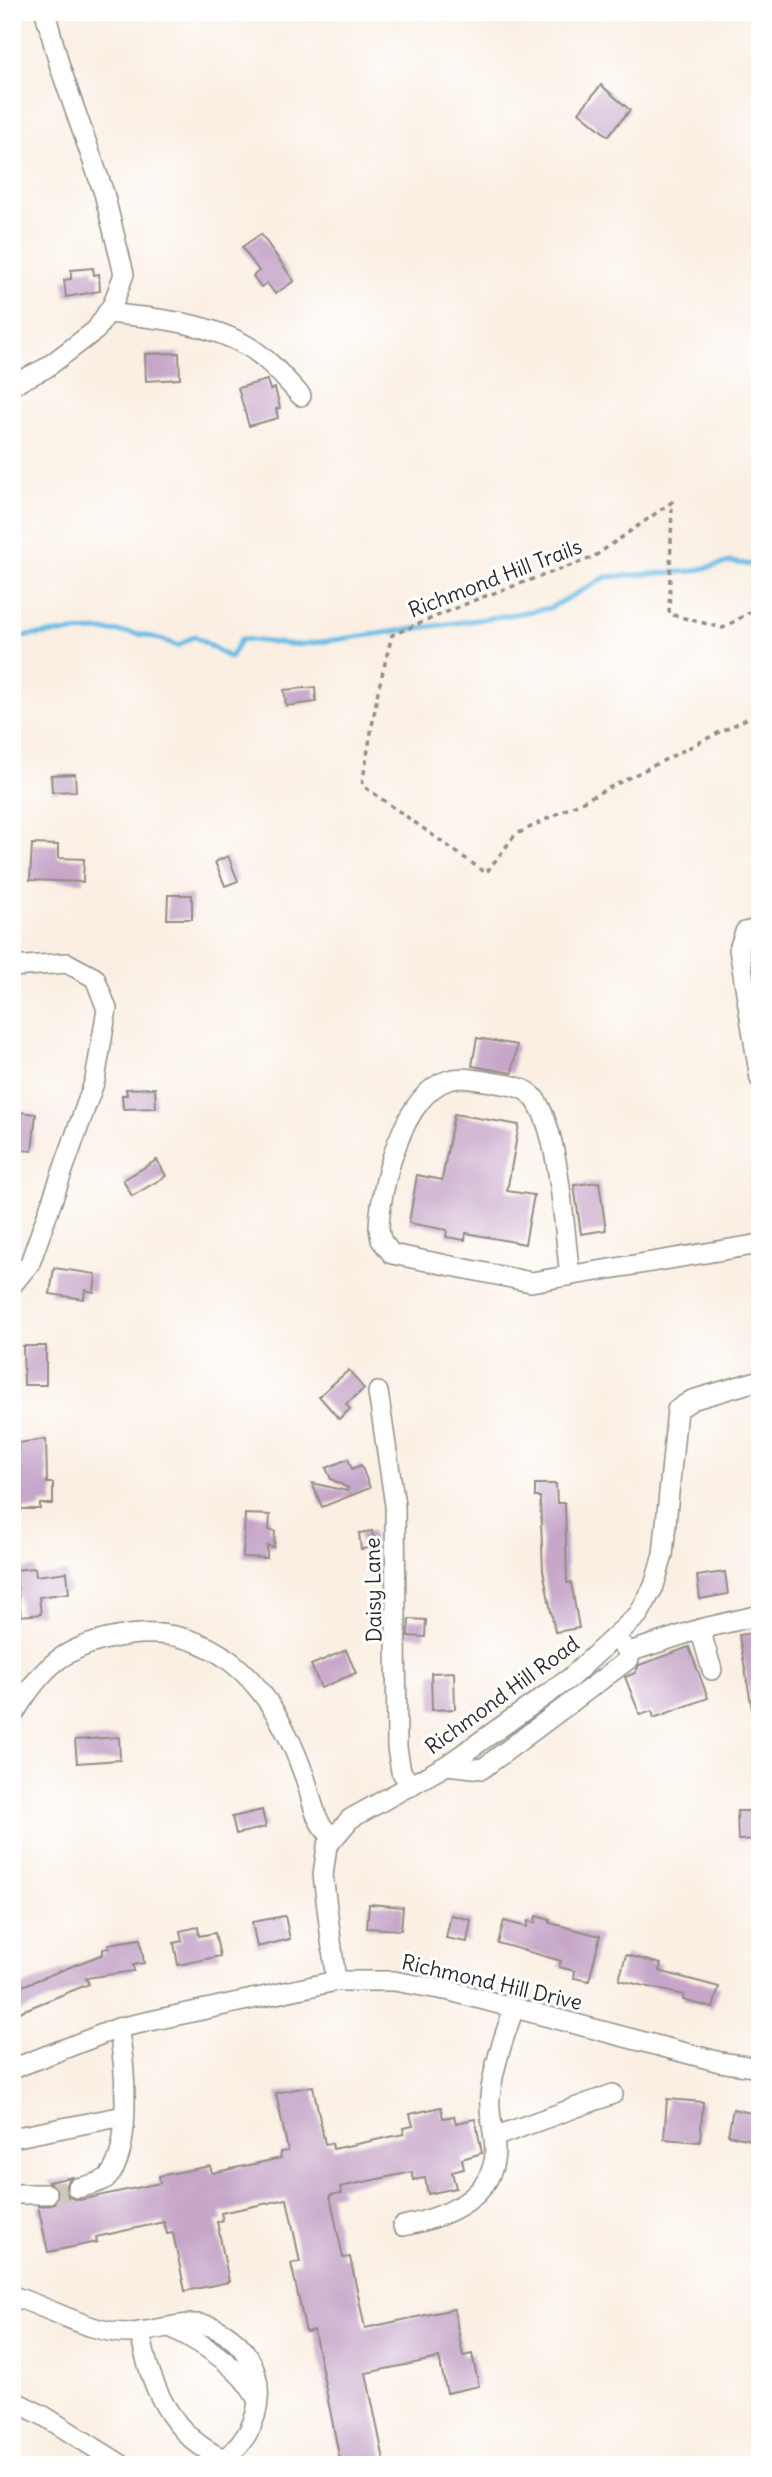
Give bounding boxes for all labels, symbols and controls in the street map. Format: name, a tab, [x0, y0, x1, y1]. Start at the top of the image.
street label: Richmond Hill Trails	[404, 532, 586, 624]
street label: Daisy Lane	[359, 1537, 387, 1643]
street label: Richmond Hill Road	[420, 1630, 584, 1760]
street label: Richmond Hill Drive	[399, 1948, 585, 2016]

